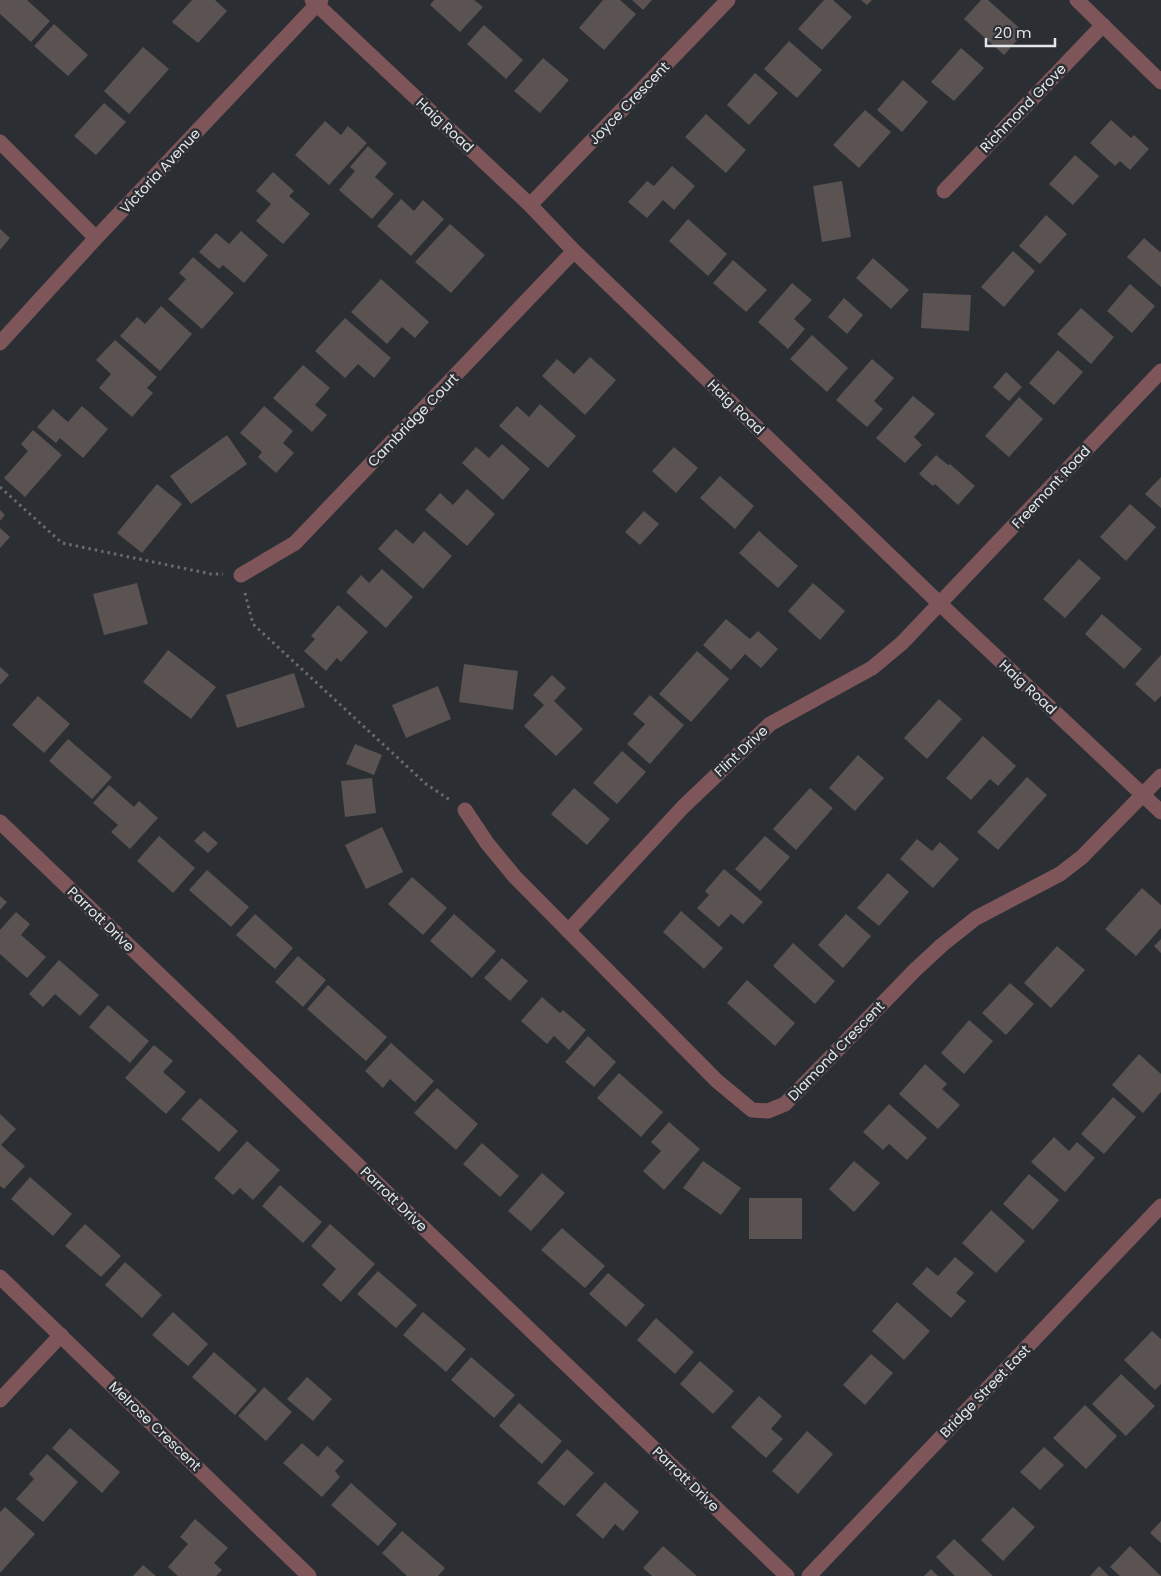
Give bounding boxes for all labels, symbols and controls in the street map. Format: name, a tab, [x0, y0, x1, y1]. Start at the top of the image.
scale bar	[986, 15, 1055, 47]
text: 20 m	[994, 22, 1032, 43]
street label: Joyce Crescent	[584, 57, 674, 149]
street label: Richmond Grove	[975, 59, 1071, 157]
street label: Haig Road	[412, 93, 478, 157]
street label: Victoria Avenue	[115, 124, 205, 218]
street label: Cambridge Court	[363, 369, 463, 471]
street label: Haig Road	[703, 375, 769, 439]
street label: Freemont Road	[1007, 441, 1095, 533]
street label: Haig Road	[995, 655, 1061, 719]
street label: Flint Drive	[710, 721, 772, 781]
street label: Parrott Drive	[63, 882, 139, 956]
street label: Diamond Crescent	[783, 997, 889, 1105]
street label: Parrott Drive	[356, 1162, 432, 1236]
street label: Bridge Street East	[935, 1340, 1035, 1442]
street label: Melrose Crescent	[104, 1377, 206, 1475]
street label: Parrott Drive	[648, 1442, 724, 1516]

